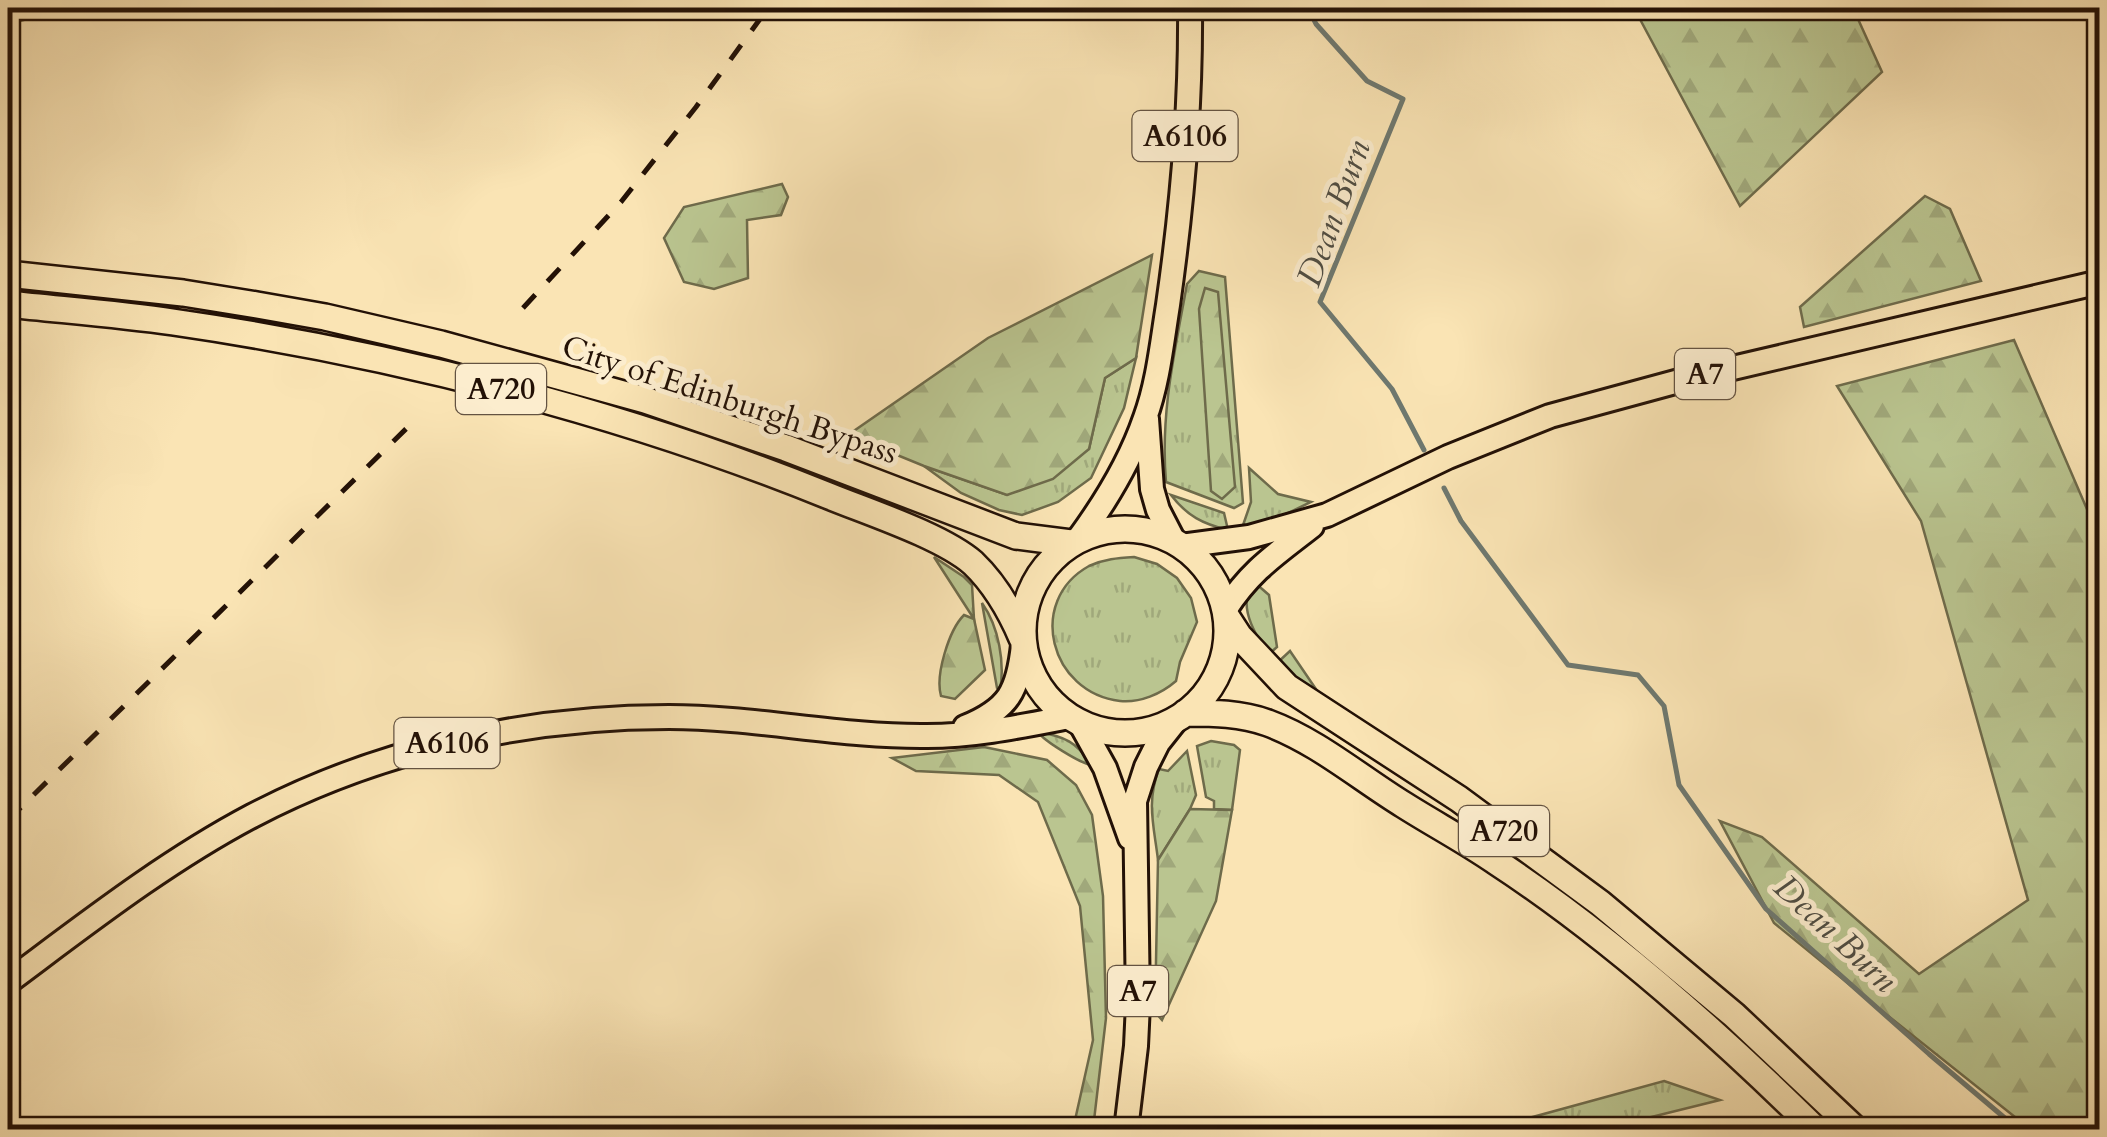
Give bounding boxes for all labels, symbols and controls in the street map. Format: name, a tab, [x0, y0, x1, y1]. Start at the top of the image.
road number: A6106	[1132, 111, 1238, 161]
water label: Dean Burn	[1285, 134, 1383, 293]
street label: City of Edinburgh Bypass	[556, 325, 903, 475]
road number: A7	[1675, 349, 1735, 399]
road number: A720	[456, 364, 546, 414]
road number: A6106	[394, 718, 500, 768]
road number: A720	[1459, 806, 1549, 856]
water label: Dean Burn	[1763, 864, 1907, 1003]
road number: A7	[1108, 966, 1168, 1016]

